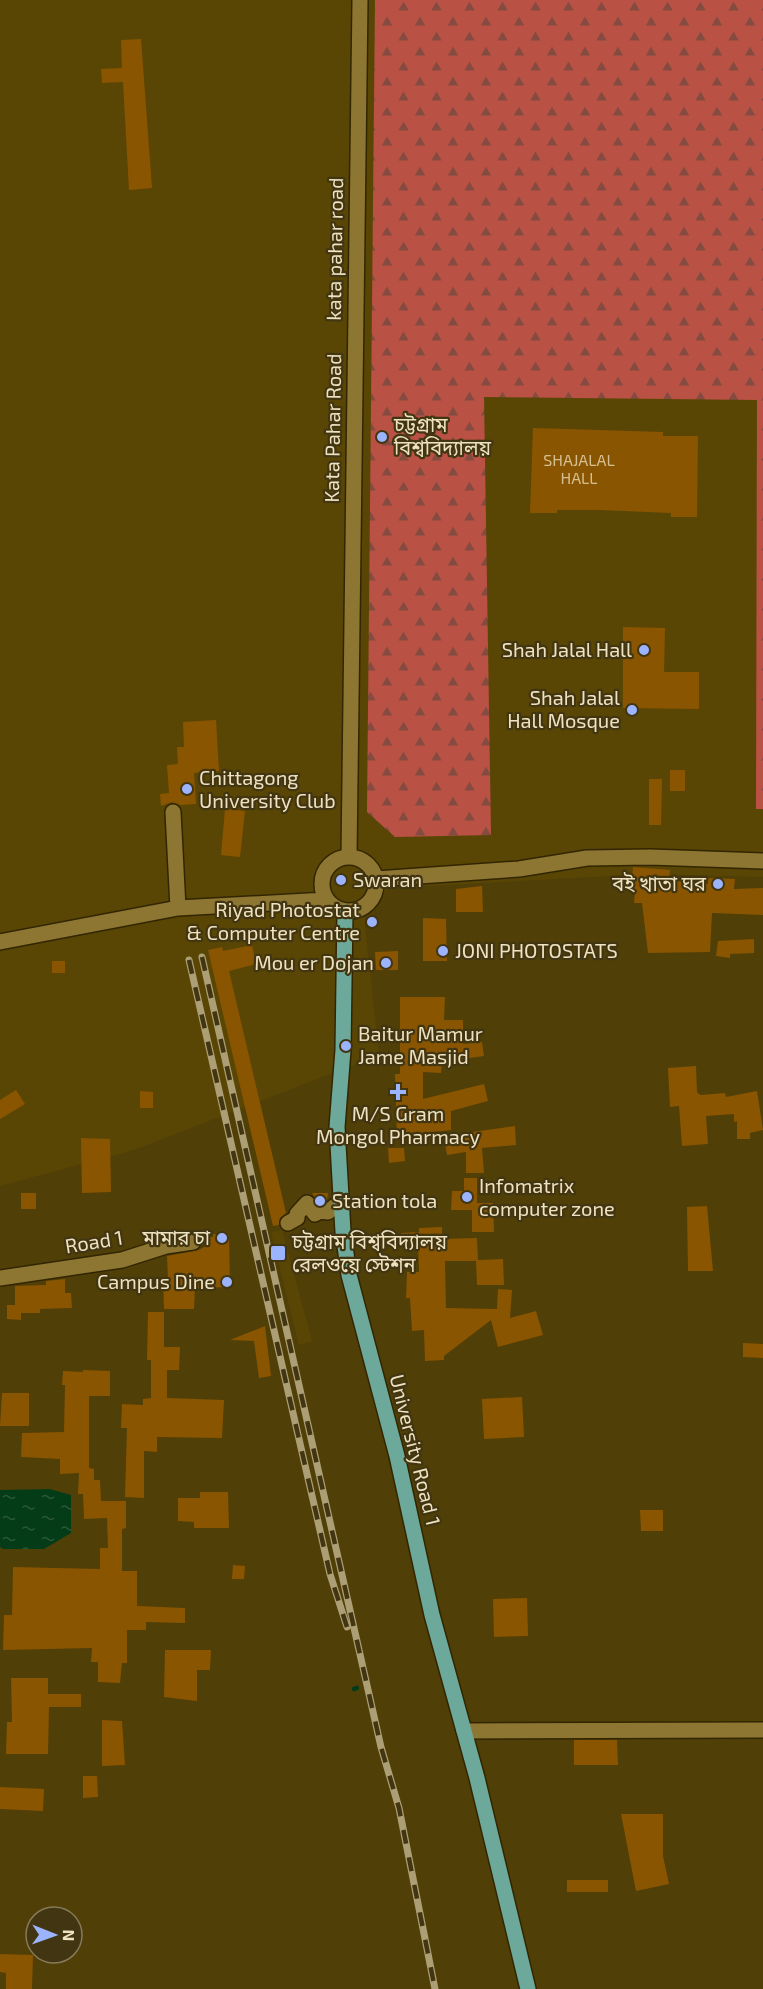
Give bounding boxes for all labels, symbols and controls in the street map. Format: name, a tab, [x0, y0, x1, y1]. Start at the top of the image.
street label: kata pahar road	[321, 177, 347, 321]
street label: Kata Pahar Road	[319, 353, 345, 503]
place label: চট্টগ্রাম বিশ্ববিদ্যালয়	[393, 412, 491, 459]
marker: চট্টগ্রাম বিশ্ববিদ্যালয়	[375, 430, 389, 444]
house number: SHAJALAL HALL	[543, 450, 615, 487]
place label: Shah Jalal Hall	[502, 637, 632, 661]
marker: Shah Jalal Hall	[637, 643, 651, 657]
place label: Shah Jalal Hall Mosque	[507, 685, 620, 732]
marker: Shah Jalal Hall Mosque	[625, 703, 639, 717]
place label: Chittagong University Club	[199, 765, 336, 812]
marker: Chittagong University Club	[180, 782, 194, 796]
place label: Swaran	[353, 867, 422, 891]
place label: বই খাতা ঘর	[611, 871, 707, 895]
marker: Swaran	[334, 873, 348, 887]
marker: বই খাতা ঘর	[711, 877, 725, 891]
place label: Riyad Photostat & Computer Centre	[187, 897, 360, 944]
marker: Riyad Photostat & Computer Centre	[365, 915, 379, 929]
place label: JONI PHOTOSTATS	[455, 938, 618, 962]
marker: JONI PHOTOSTATS	[436, 944, 450, 958]
place label: Mou er Dojan	[254, 950, 374, 974]
marker: Mou er Dojan	[379, 956, 393, 970]
place label: Baitur Mamur Jame Masjid	[358, 1021, 483, 1068]
marker: Baitur Mamur Jame Masjid	[339, 1039, 353, 1053]
marker: M/S Gram Mongol Pharmacy	[391, 1085, 405, 1099]
place label: M/S Gram Mongol Pharmacy	[316, 1101, 480, 1148]
place label: Infomatrix computer zone	[479, 1173, 615, 1220]
place label: Station tola	[332, 1188, 437, 1212]
marker: Infomatrix computer zone	[460, 1190, 474, 1204]
marker: Station tola	[313, 1194, 327, 1208]
street label: Road 1	[63, 1225, 125, 1257]
place label: মামার চা	[141, 1225, 211, 1249]
place label: চট্টগ্রাম বিশ্ববিদ্যালয় রেলওয়ে স্টেশন	[291, 1229, 447, 1276]
marker: মামার চা	[215, 1231, 229, 1245]
marker: চট্টগ্রাম বিশ্ববিদ্যালয় রেলওয়ে স্টেশন	[269, 1244, 287, 1262]
place label: Campus Dine	[97, 1269, 215, 1293]
marker: Campus Dine	[220, 1275, 234, 1289]
street label: University Road 1	[386, 1372, 446, 1528]
north arrow	[24, 1905, 84, 1965]
text: N	[60, 1929, 79, 1941]

